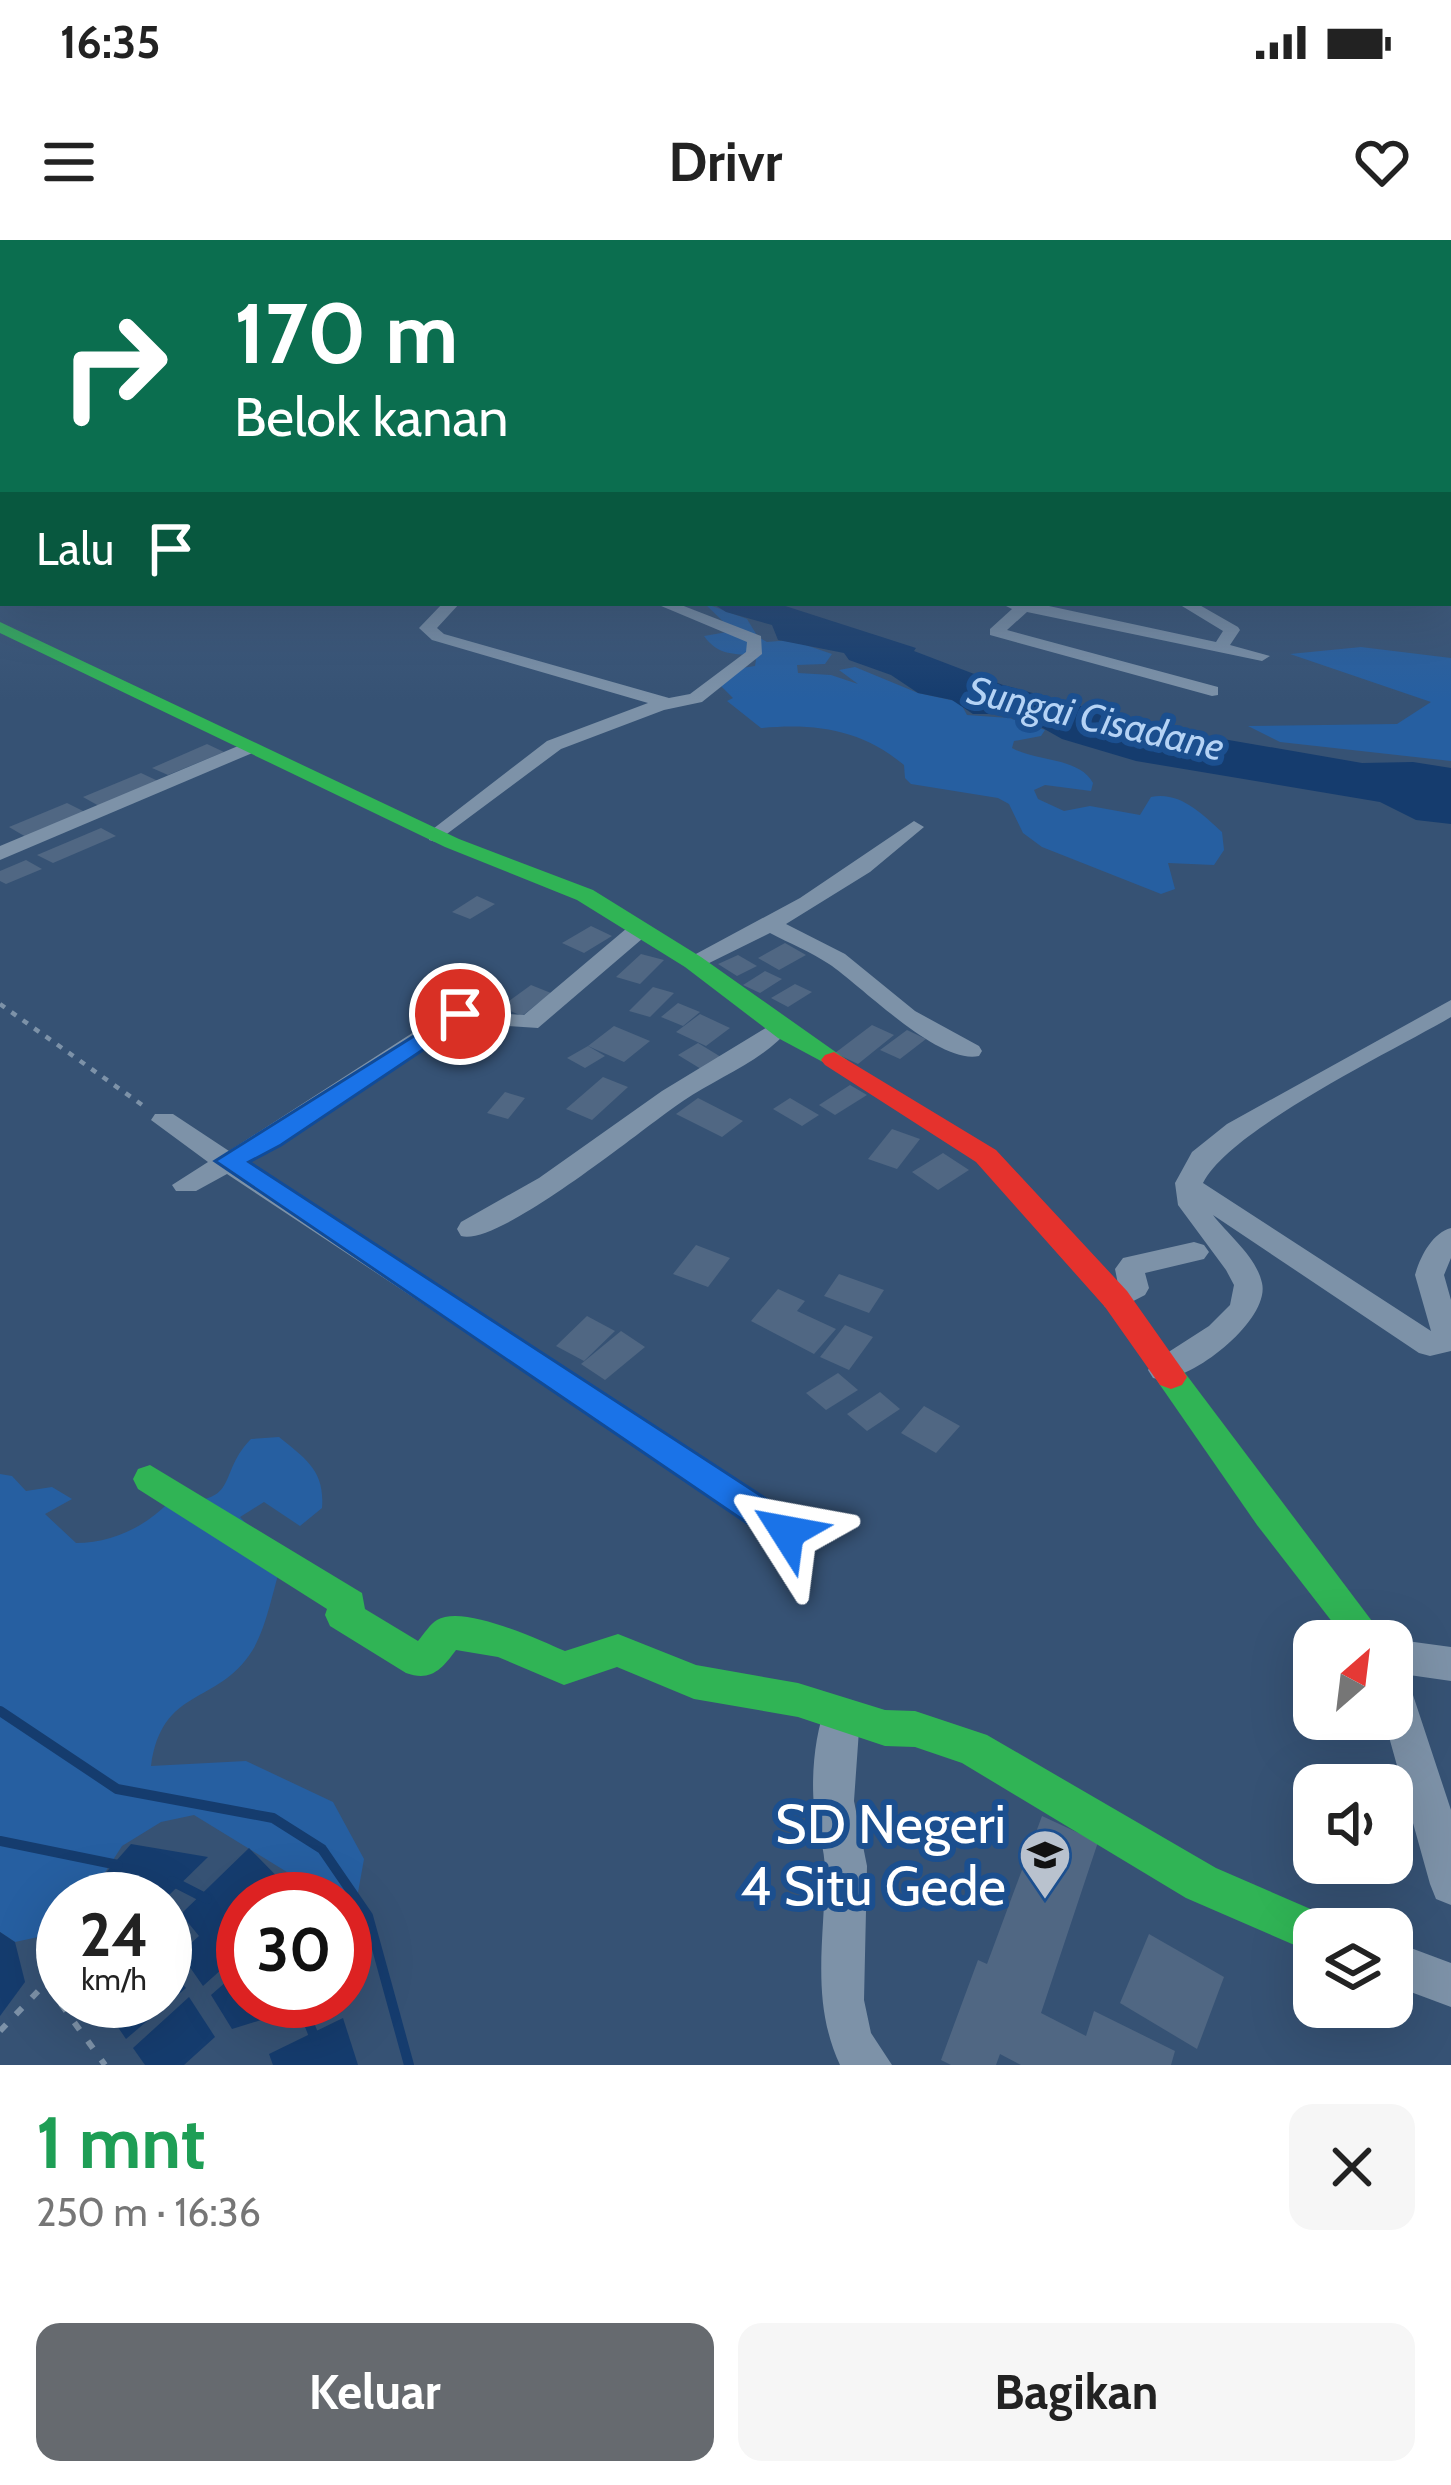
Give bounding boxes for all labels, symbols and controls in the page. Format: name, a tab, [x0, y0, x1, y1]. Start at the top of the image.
text: 16:35	[60, 15, 160, 69]
icon: menu	[36, 129, 102, 195]
text: Drivr	[669, 129, 782, 195]
icon: heart	[1349, 129, 1415, 195]
text: 170 m	[234, 282, 458, 384]
icon: right	[36, 288, 192, 444]
text: Belok kanan	[234, 384, 509, 450]
icon: arrive	[138, 516, 204, 582]
text: Lalu	[36, 522, 114, 576]
water label: Sungai Cisadane	[963, 665, 1229, 771]
pin	[409, 963, 511, 1065]
icon: arrive	[427, 981, 493, 1047]
position arrow	[724, 1469, 850, 1595]
north arrow	[1293, 1620, 1413, 1740]
map controls	[1293, 1620, 1413, 2028]
button: sound	[1293, 1764, 1413, 1884]
place label: SD Negeri 4 Situ Gede	[740, 1791, 1006, 1919]
school or university icon: SD Negeri 4 Situ Gede	[1017, 1827, 1073, 1901]
speed limit sign: 30	[216, 1872, 372, 2028]
text: 24	[80, 1898, 149, 1971]
button: layers	[1293, 1908, 1413, 2028]
text: km/h	[81, 1961, 147, 1998]
text: 1 mnt	[36, 2099, 205, 2186]
button: close	[1289, 2104, 1415, 2230]
text: 250 m · 16:36	[36, 2188, 261, 2236]
button: Keluar	[36, 2323, 714, 2461]
button: Bagikan	[738, 2323, 1415, 2461]

